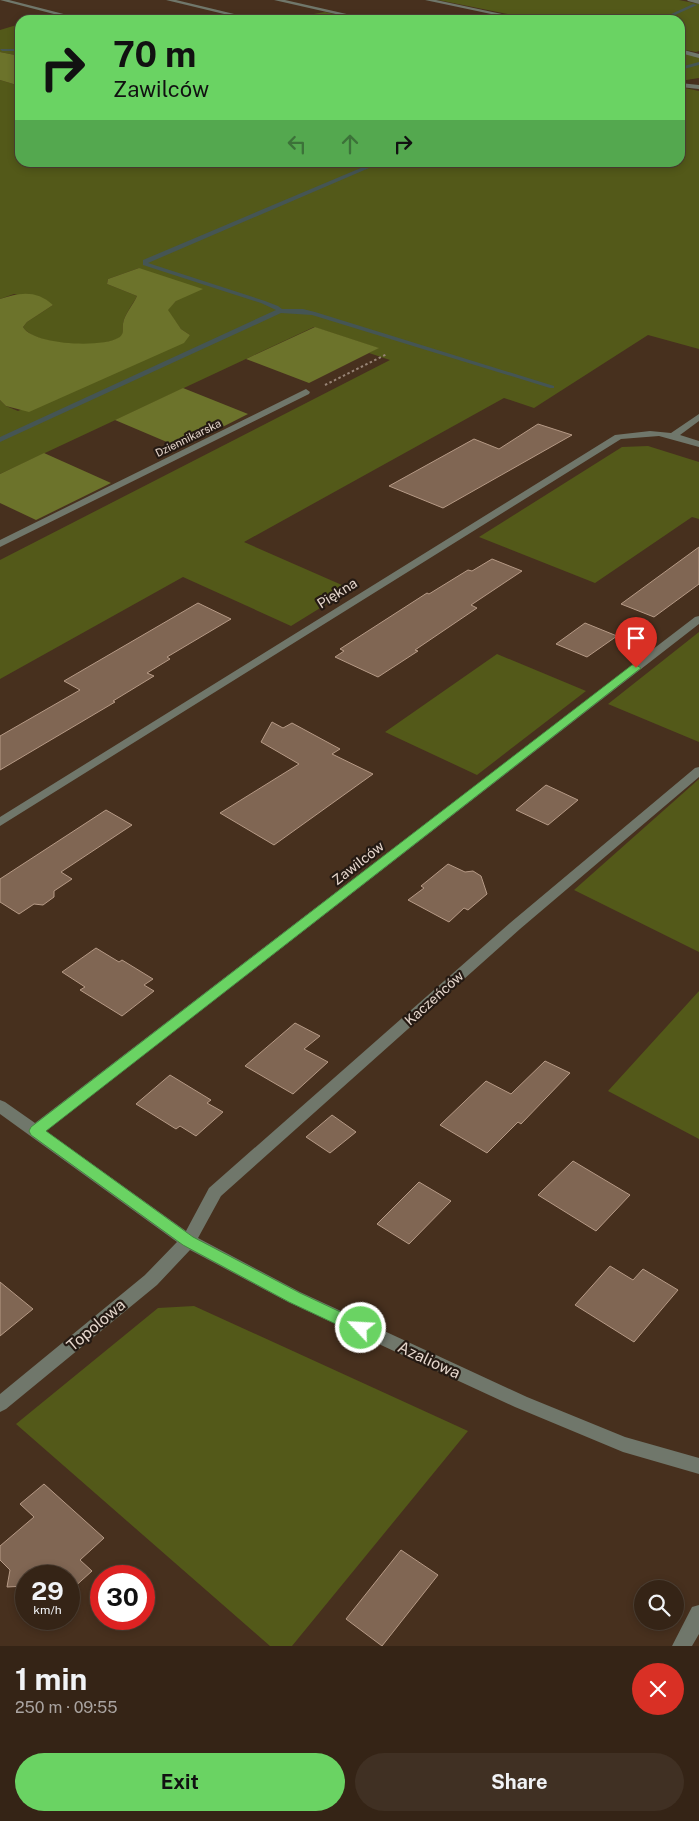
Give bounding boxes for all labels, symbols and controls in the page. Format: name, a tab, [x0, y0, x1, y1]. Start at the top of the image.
text: 70 m	[113, 34, 196, 75]
icon: right	[30, 35, 95, 100]
text: Zawilców	[113, 76, 209, 102]
icon: left	[283, 130, 311, 158]
icon: ahead	[336, 130, 364, 158]
icon: right	[389, 130, 417, 158]
street label: Dziennikarska	[153, 417, 223, 459]
street label: Piękna	[314, 575, 360, 611]
pin	[615, 617, 657, 668]
icon: arrive	[622, 624, 650, 652]
street label: Zawilców	[329, 838, 387, 888]
street label: Kaczeńców	[401, 967, 467, 1029]
street label: Topolowa	[63, 1295, 129, 1355]
position arrow	[334, 1301, 386, 1353]
street label: Azaliowa	[395, 1337, 463, 1383]
speed limit sign: 30	[90, 1565, 155, 1630]
text: 29	[31, 1576, 64, 1606]
map controls	[634, 1580, 684, 1630]
button: search	[634, 1580, 684, 1630]
text: km/h	[33, 1603, 62, 1617]
text: 1 min	[15, 1661, 87, 1697]
button: close	[632, 1663, 684, 1715]
text: 250 m · 09:55	[15, 1698, 117, 1717]
button: Exit	[15, 1753, 345, 1811]
button: Share	[355, 1753, 684, 1811]

